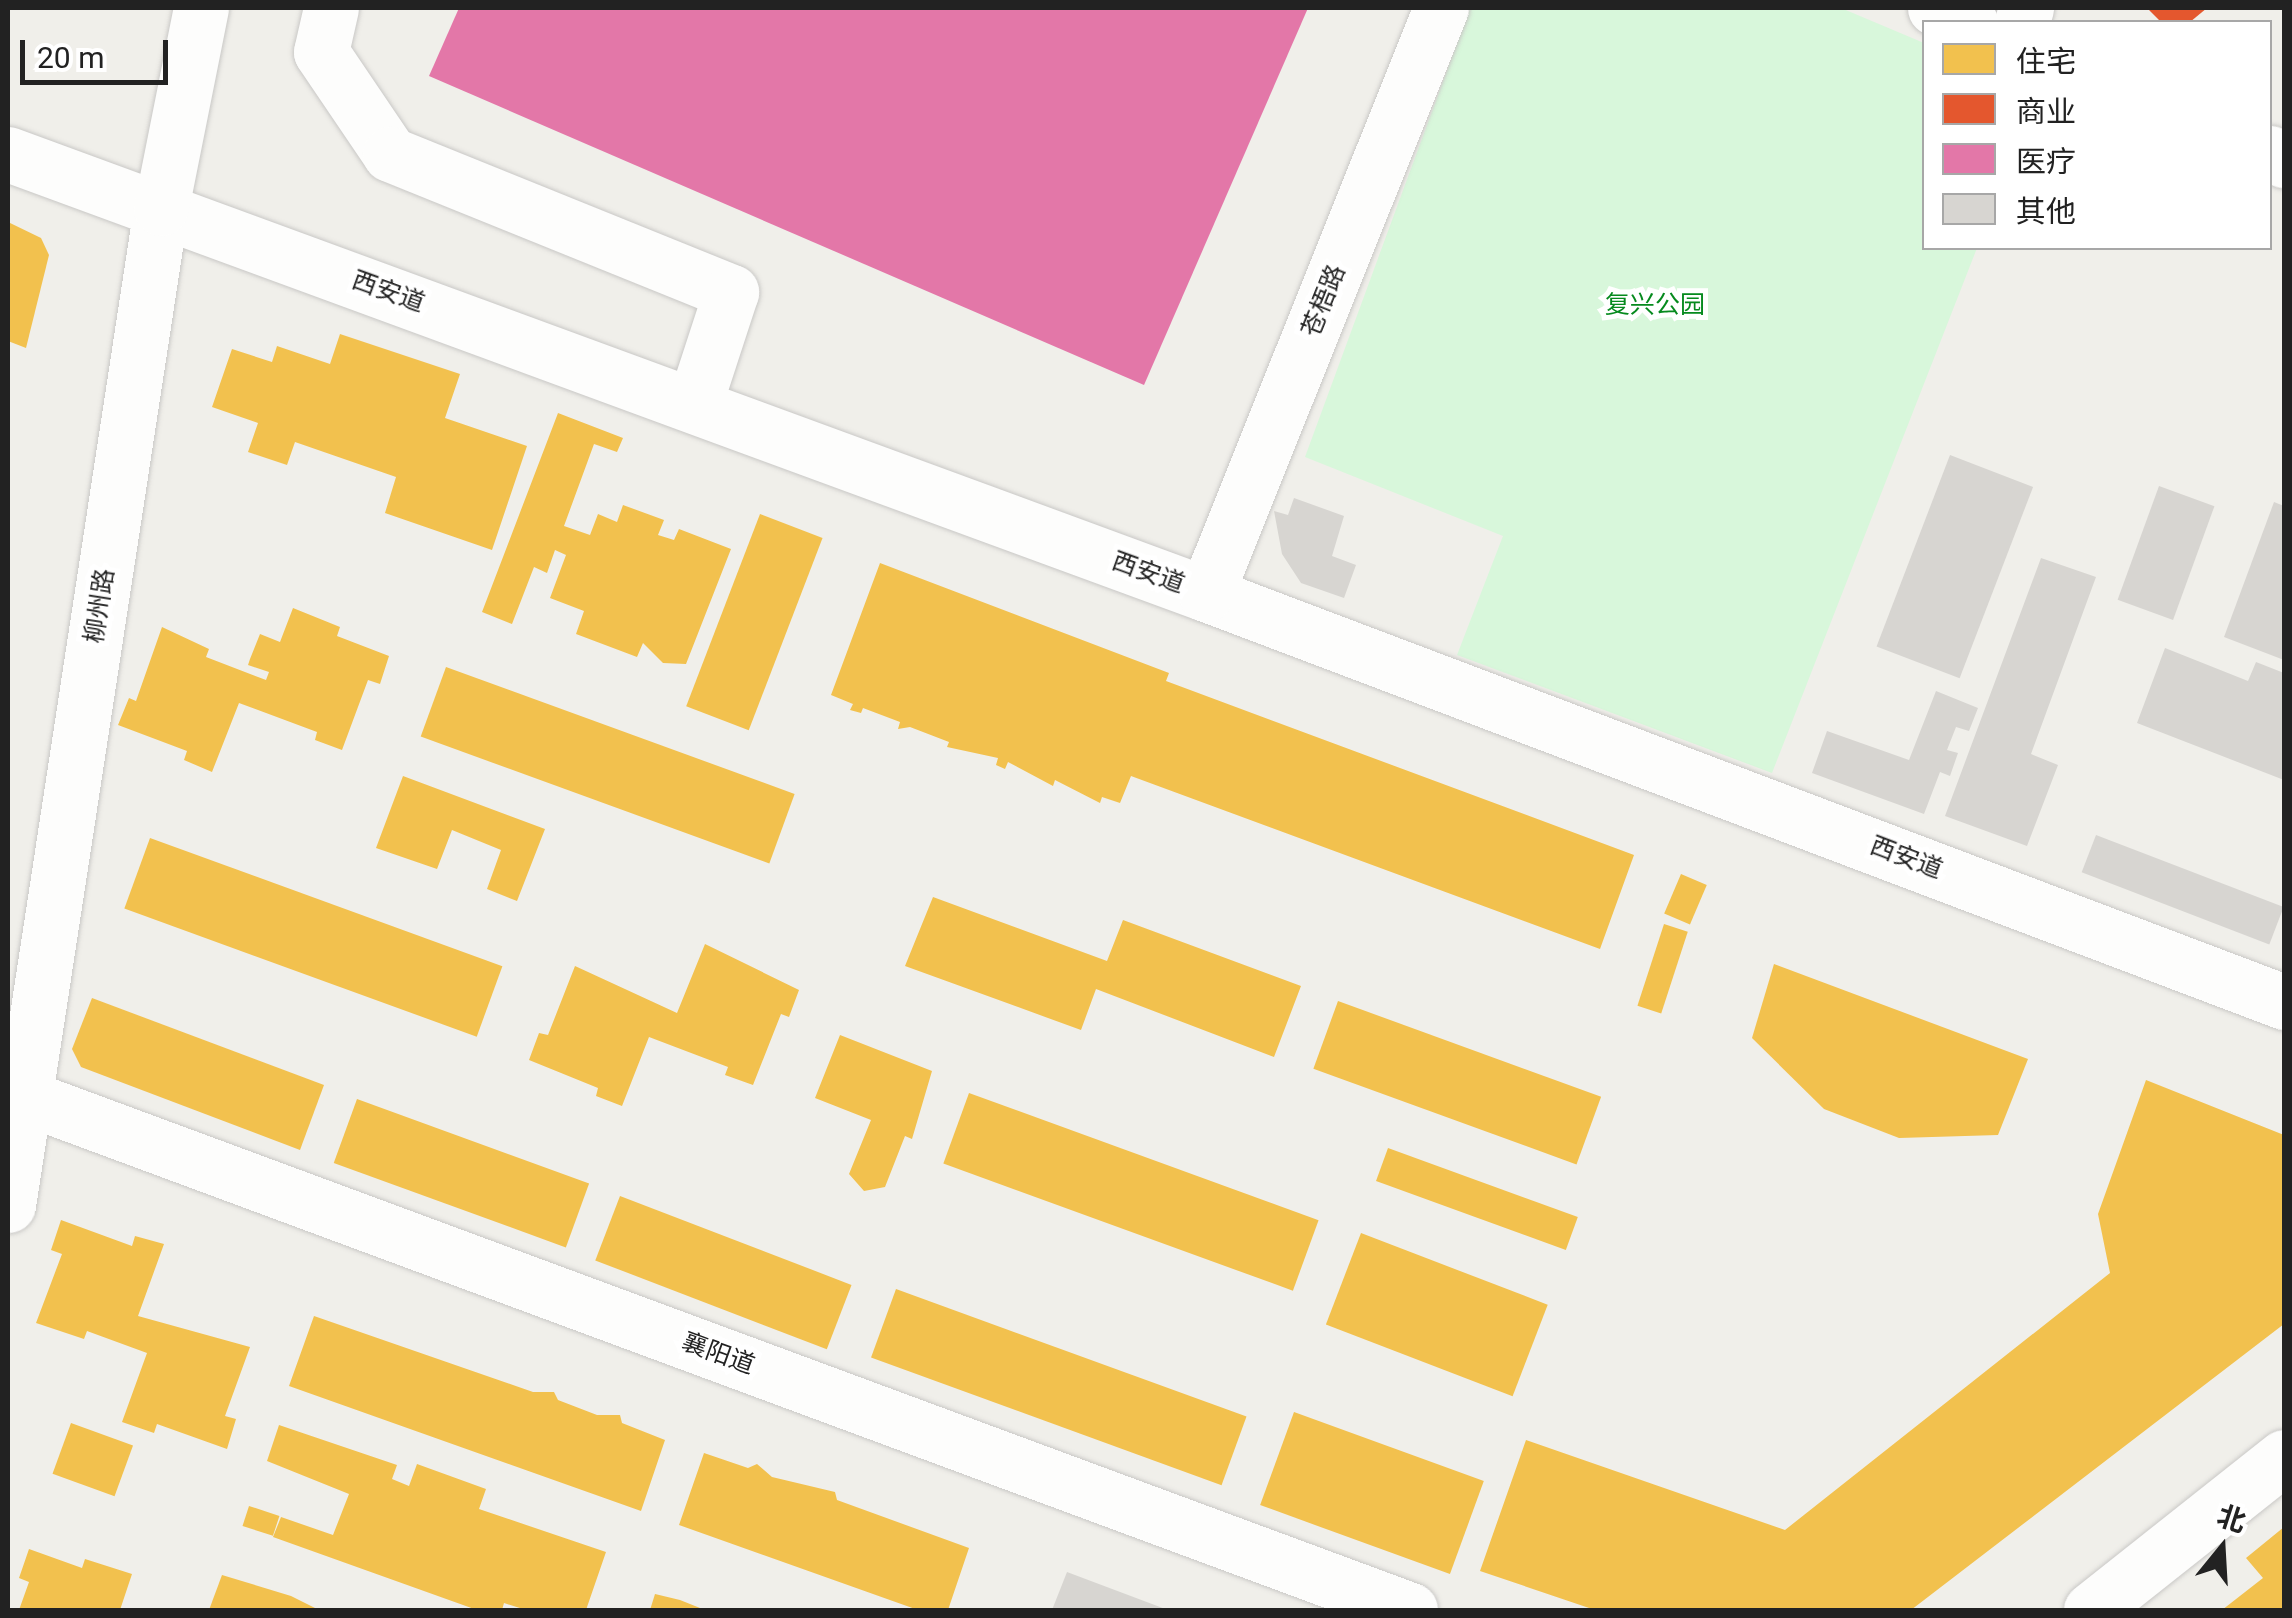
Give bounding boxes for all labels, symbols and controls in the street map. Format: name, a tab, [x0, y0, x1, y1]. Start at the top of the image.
scale bar	[25, 20, 172, 82]
legend	[1922, 20, 2272, 250]
text: 20 m	[37, 40, 104, 75]
text: 住宅	[2016, 44, 2076, 79]
text: 商业	[2016, 94, 2076, 129]
text: 医疗	[2016, 144, 2076, 179]
text: 其他	[2016, 194, 2076, 229]
street label: 苍梧路	[1296, 261, 1352, 341]
street label: 西安道	[348, 265, 428, 319]
park label: 复兴公园	[1605, 290, 1705, 320]
street label: 西安道	[1108, 546, 1188, 600]
street label: 柳州路	[79, 567, 121, 645]
street label: 西安道	[1866, 831, 1946, 885]
street label: 襄阳道	[678, 1327, 758, 1381]
north arrow	[2172, 1498, 2272, 1598]
text: 北	[2213, 1499, 2250, 1539]

